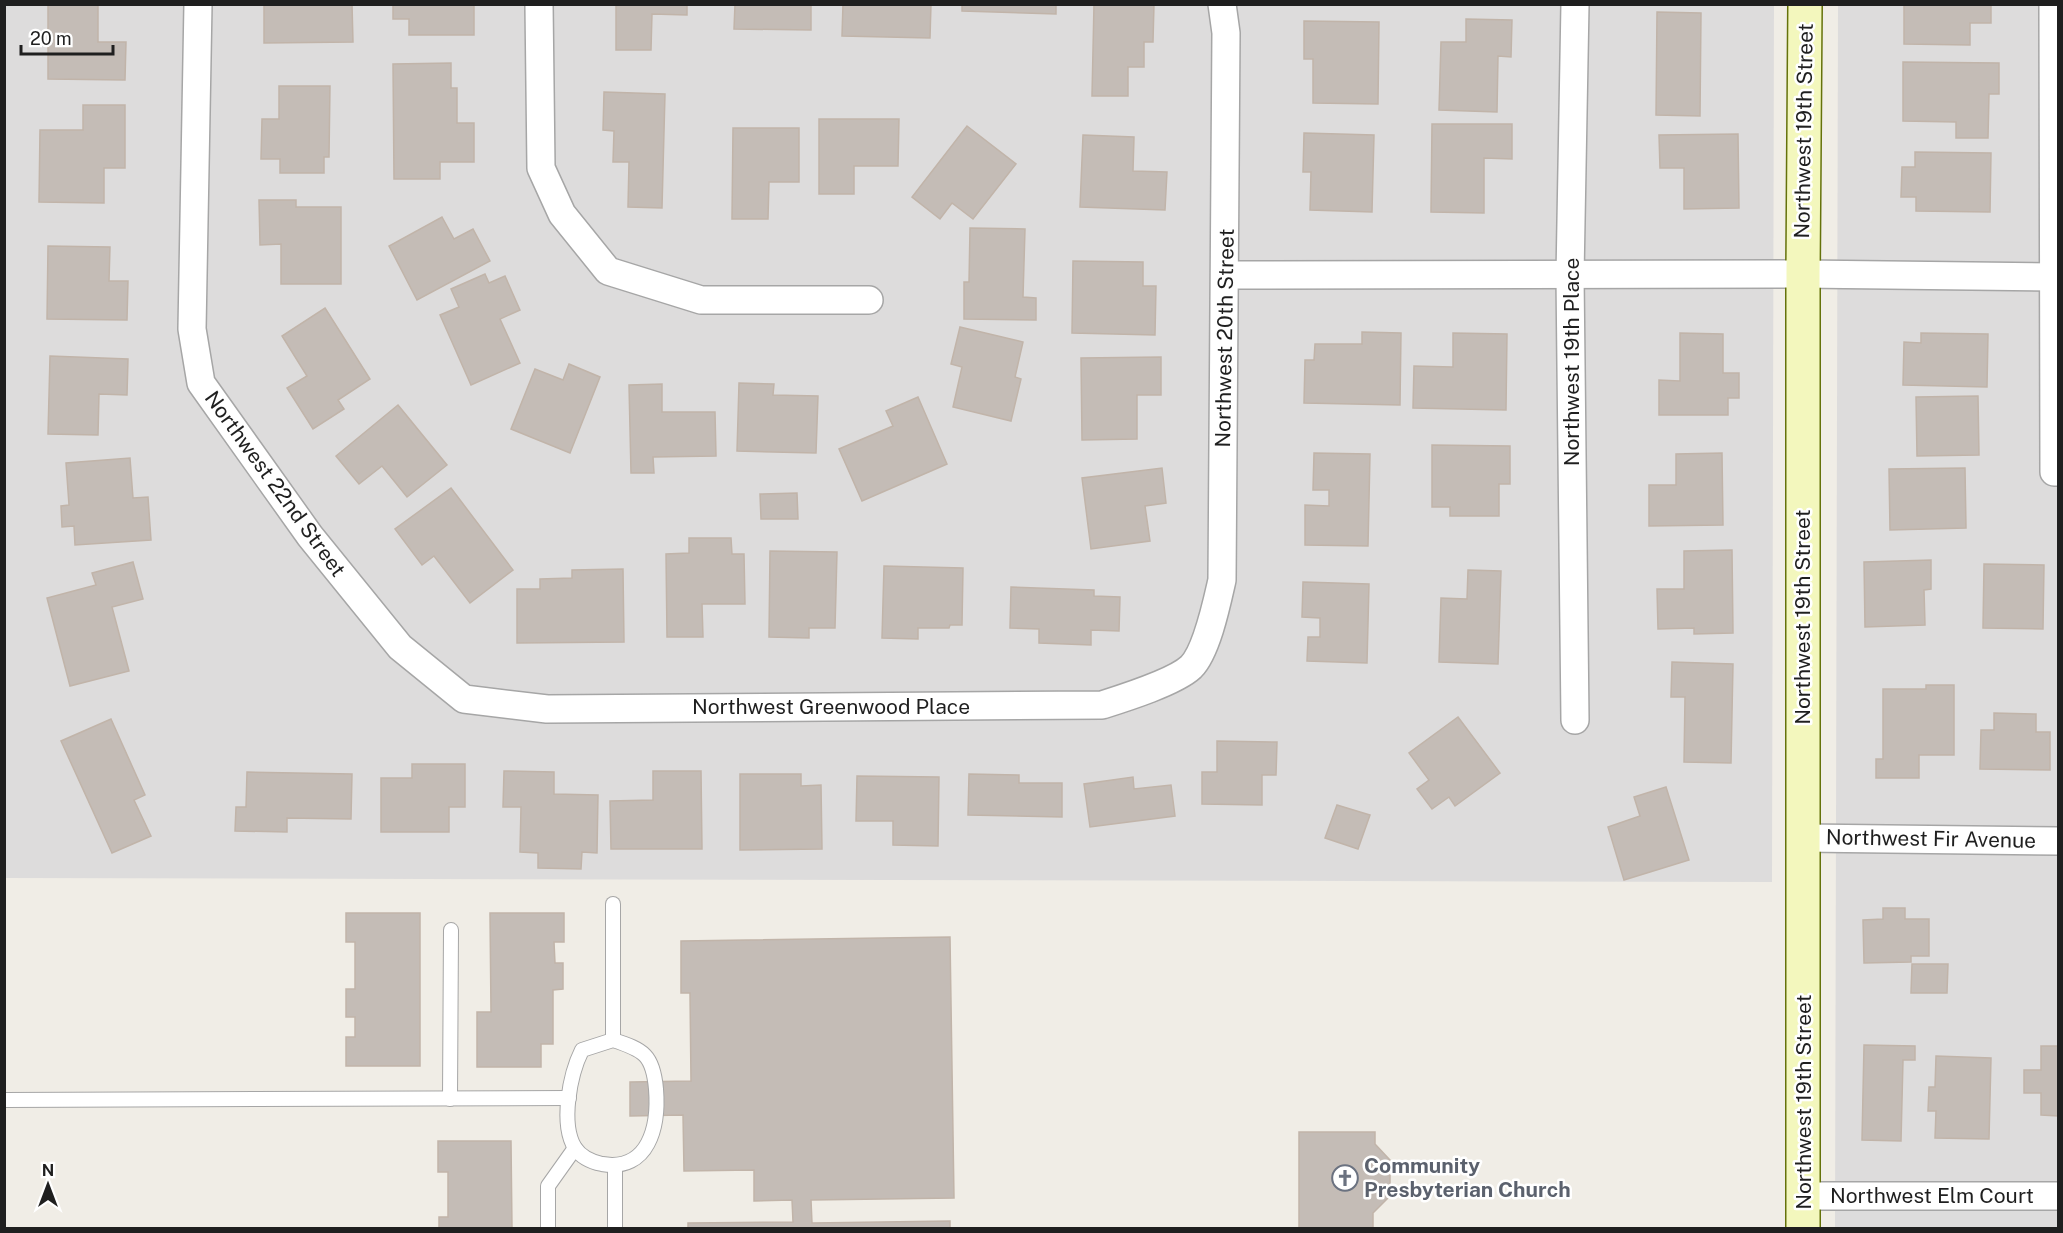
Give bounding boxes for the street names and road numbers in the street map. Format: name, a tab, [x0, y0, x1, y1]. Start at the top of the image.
street label: Northwest 19th Street	[1789, 23, 1818, 239]
street label: Northwest 20th Street	[1210, 228, 1239, 448]
street label: Northwest 19th Place	[1559, 258, 1584, 466]
street label: Northwest 22nd Street	[200, 386, 351, 581]
street label: Northwest 19th Street	[1790, 509, 1815, 725]
street label: Northwest Greenwood Place	[692, 694, 970, 719]
street label: Northwest Fir Avenue	[1826, 824, 2036, 853]
street label: Northwest 19th Street	[1791, 994, 1816, 1210]
street label: Northwest Elm Court	[1830, 1183, 2034, 1208]

